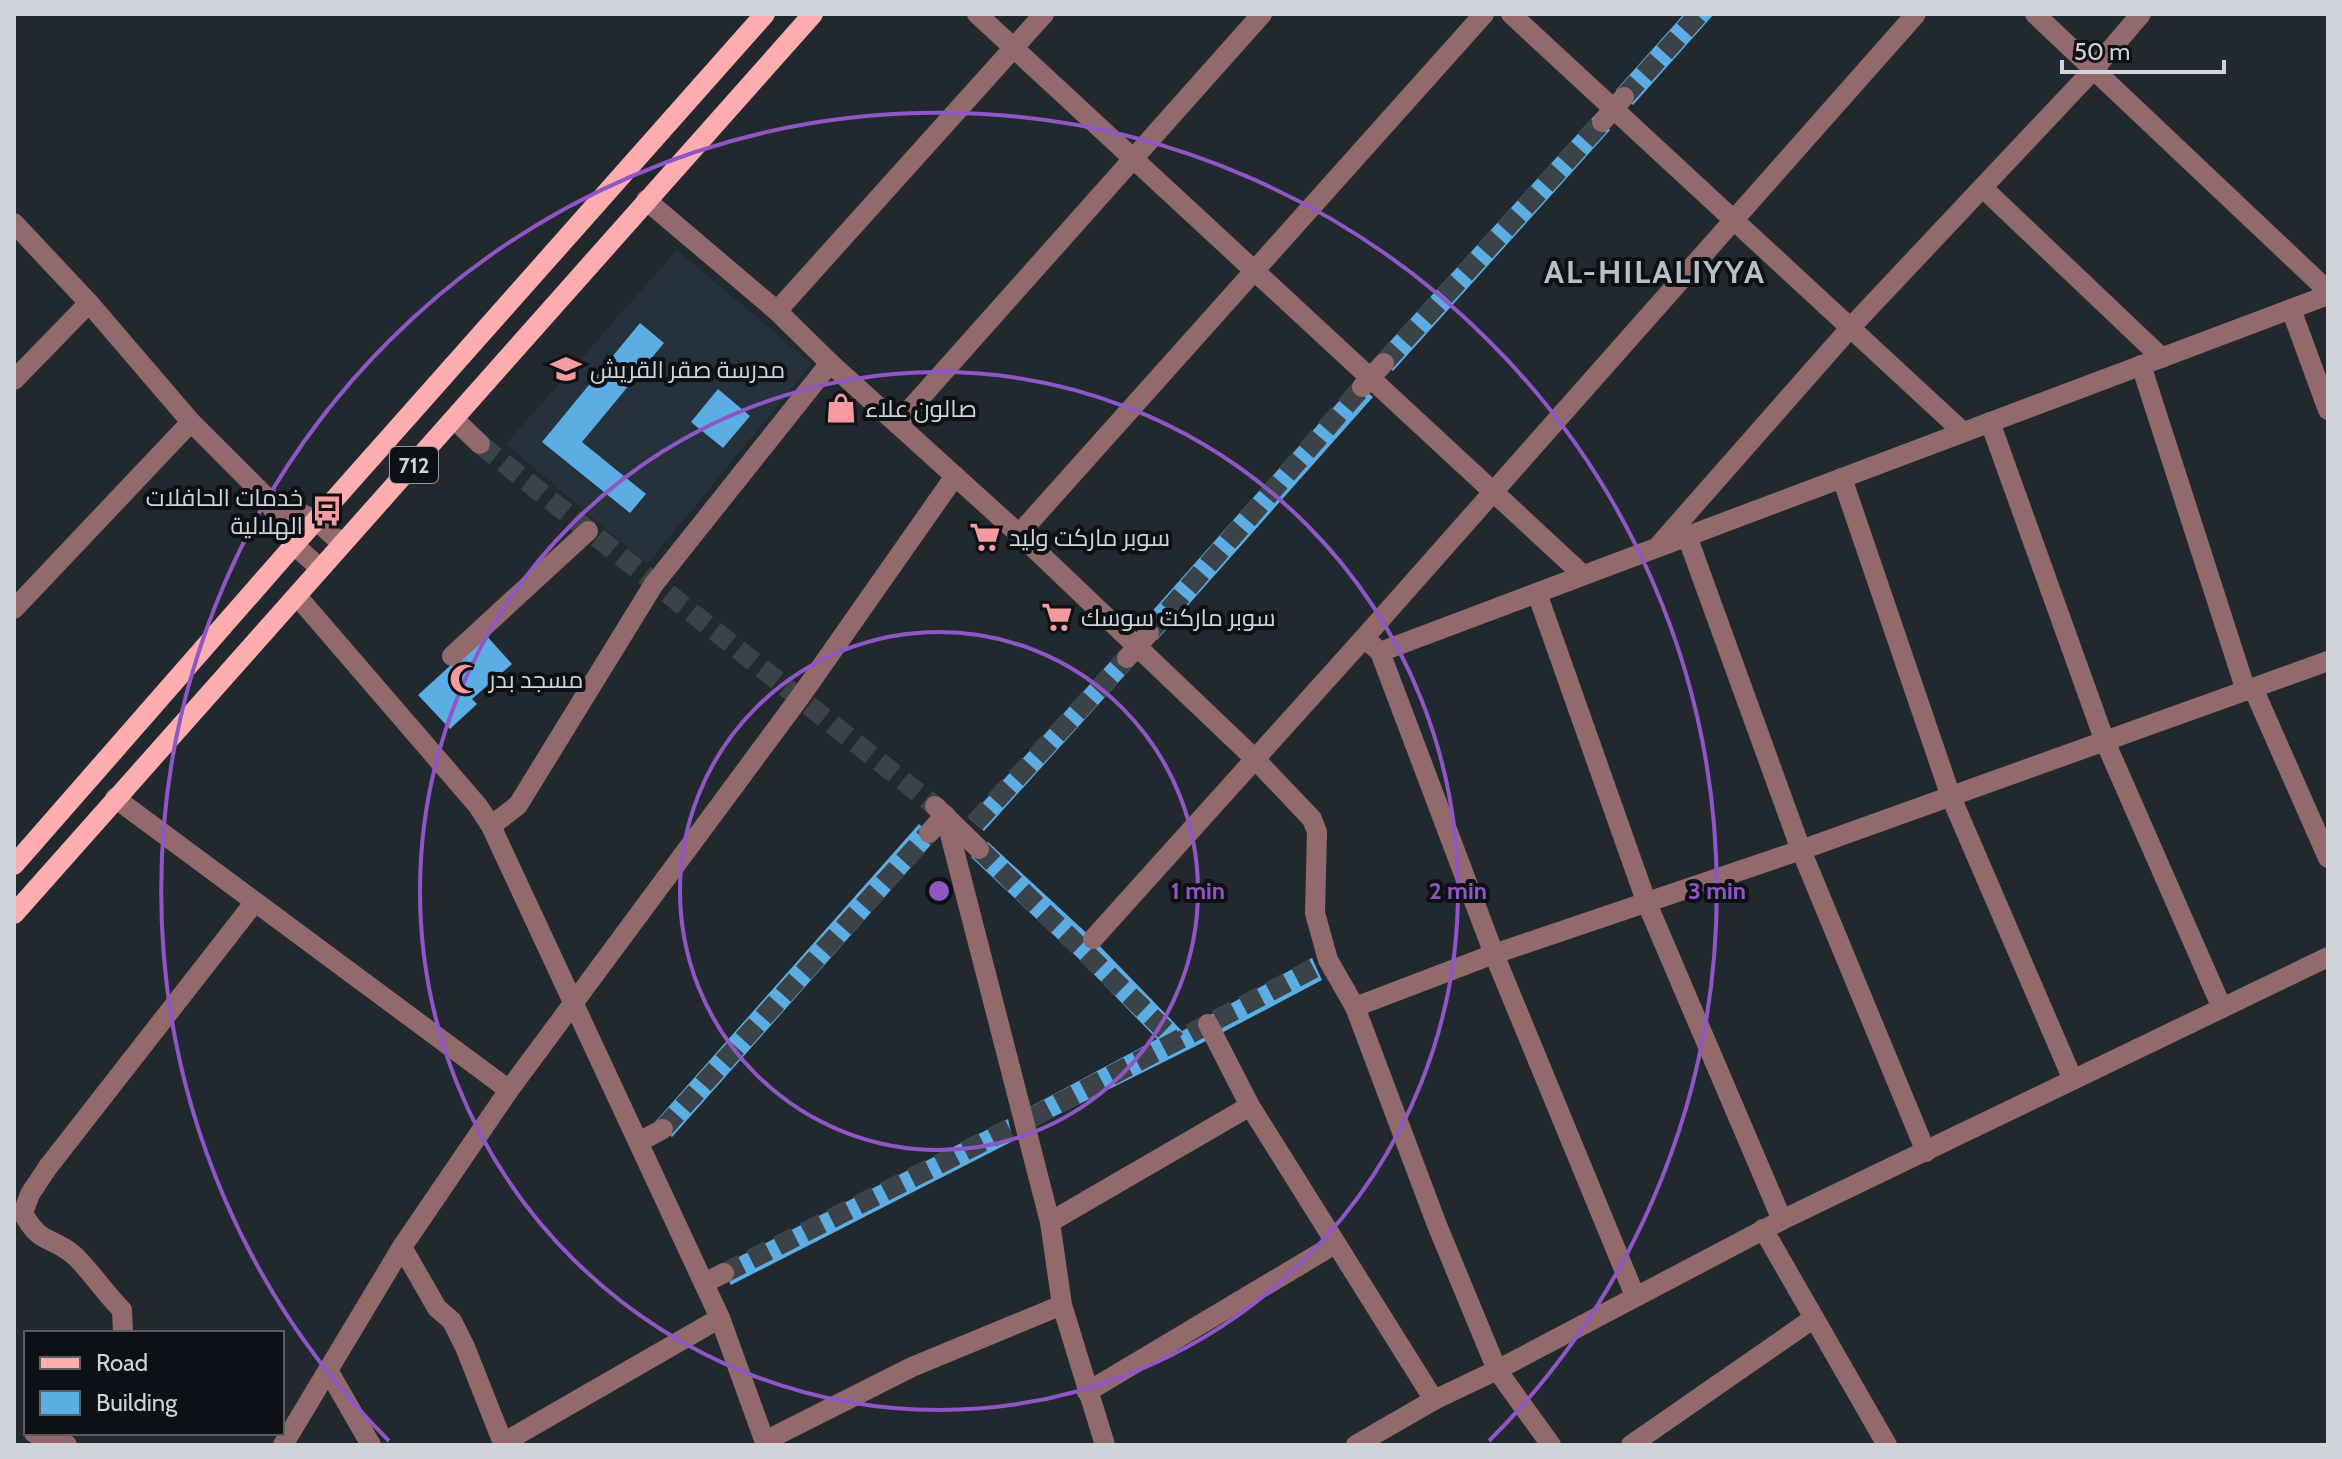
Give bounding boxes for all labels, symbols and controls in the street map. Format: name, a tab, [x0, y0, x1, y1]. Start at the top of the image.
scale bar	[2062, 24, 2224, 74]
text: 50 m	[2074, 37, 2130, 66]
district label: AL-HILALIYYA	[1544, 252, 1766, 291]
school or university icon: مدرسة صقر القريش	[549, 352, 583, 386]
place label: مدرسة صقر القريش	[590, 355, 785, 384]
shop icon: صالون علاء	[824, 391, 858, 425]
place label: صالون علاء	[865, 394, 977, 423]
road number: 712	[390, 447, 438, 483]
place label: خدمات الحافلات الهلالية	[146, 483, 303, 540]
bus stop icon: خدمات الحافلات الهلالية	[310, 494, 344, 528]
supermarket icon: سوبر ماركت وليد	[968, 520, 1002, 554]
place label: سوبر ماركت وليد	[1009, 523, 1170, 552]
supermarket icon: سوبر ماركت سوسك	[1040, 600, 1074, 634]
place label: سوبر ماركت سوسك	[1081, 603, 1276, 632]
mosque icon: مسجد بدر	[448, 662, 482, 696]
place label: مسجد بدر	[487, 665, 583, 694]
text: 1 min	[1171, 876, 1225, 905]
text: 2 min	[1429, 876, 1487, 905]
text: 3 min	[1688, 876, 1746, 905]
centre of rings	[925, 877, 953, 905]
legend	[24, 1331, 284, 1435]
text: Road	[96, 1348, 148, 1377]
text: Building	[96, 1388, 178, 1417]

